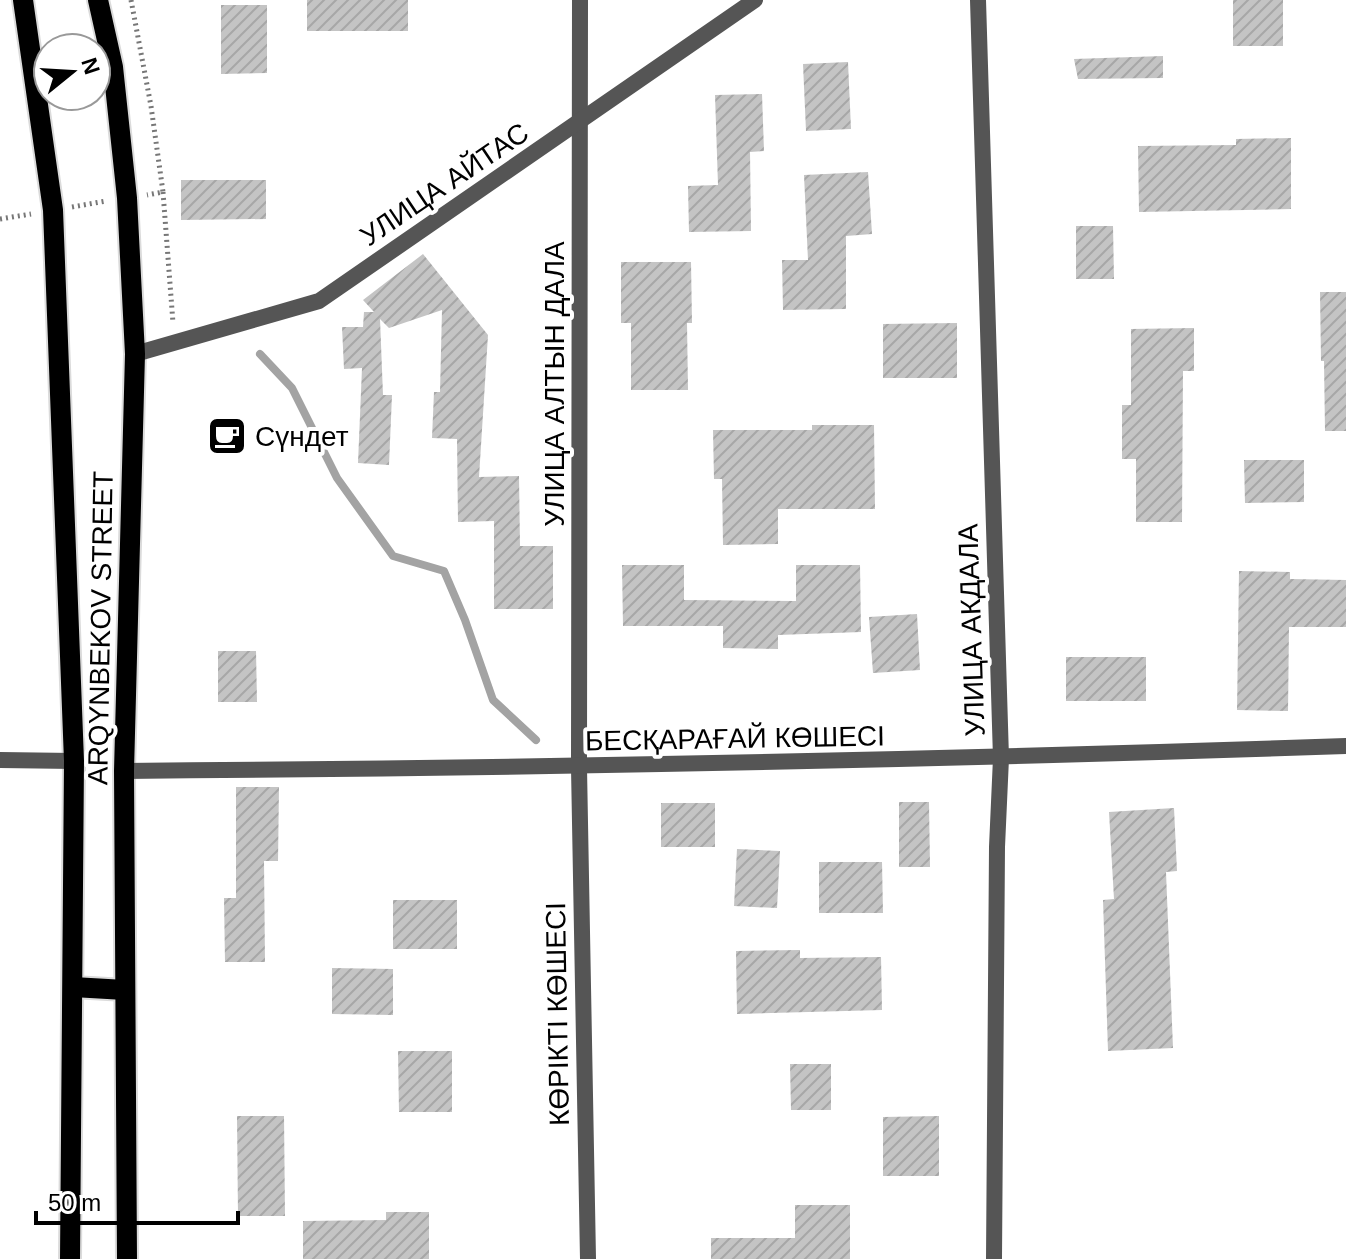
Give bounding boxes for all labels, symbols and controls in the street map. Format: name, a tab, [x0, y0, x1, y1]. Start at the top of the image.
north arrow	[32, 32, 112, 112]
text: N	[76, 55, 105, 77]
street label: УЛИЦА АЙТАС	[354, 117, 534, 252]
street label: УЛИЦА АЛТЫН ДАЛА	[539, 241, 570, 527]
cafe icon: Сүндет	[206, 415, 248, 457]
place label: Сүндет	[255, 421, 349, 452]
street label: ARQYNBEKOV STREET	[82, 471, 119, 785]
street label: УЛИЦА АКДАЛА	[952, 523, 991, 737]
street label: БЕСҚАРАҒАЙ КӨШЕСІ	[585, 720, 885, 757]
street label: КӨРІКТІ КӨШЕСІ	[540, 902, 575, 1126]
scale bar	[36, 1175, 238, 1225]
text: 50 m	[48, 1189, 101, 1216]

